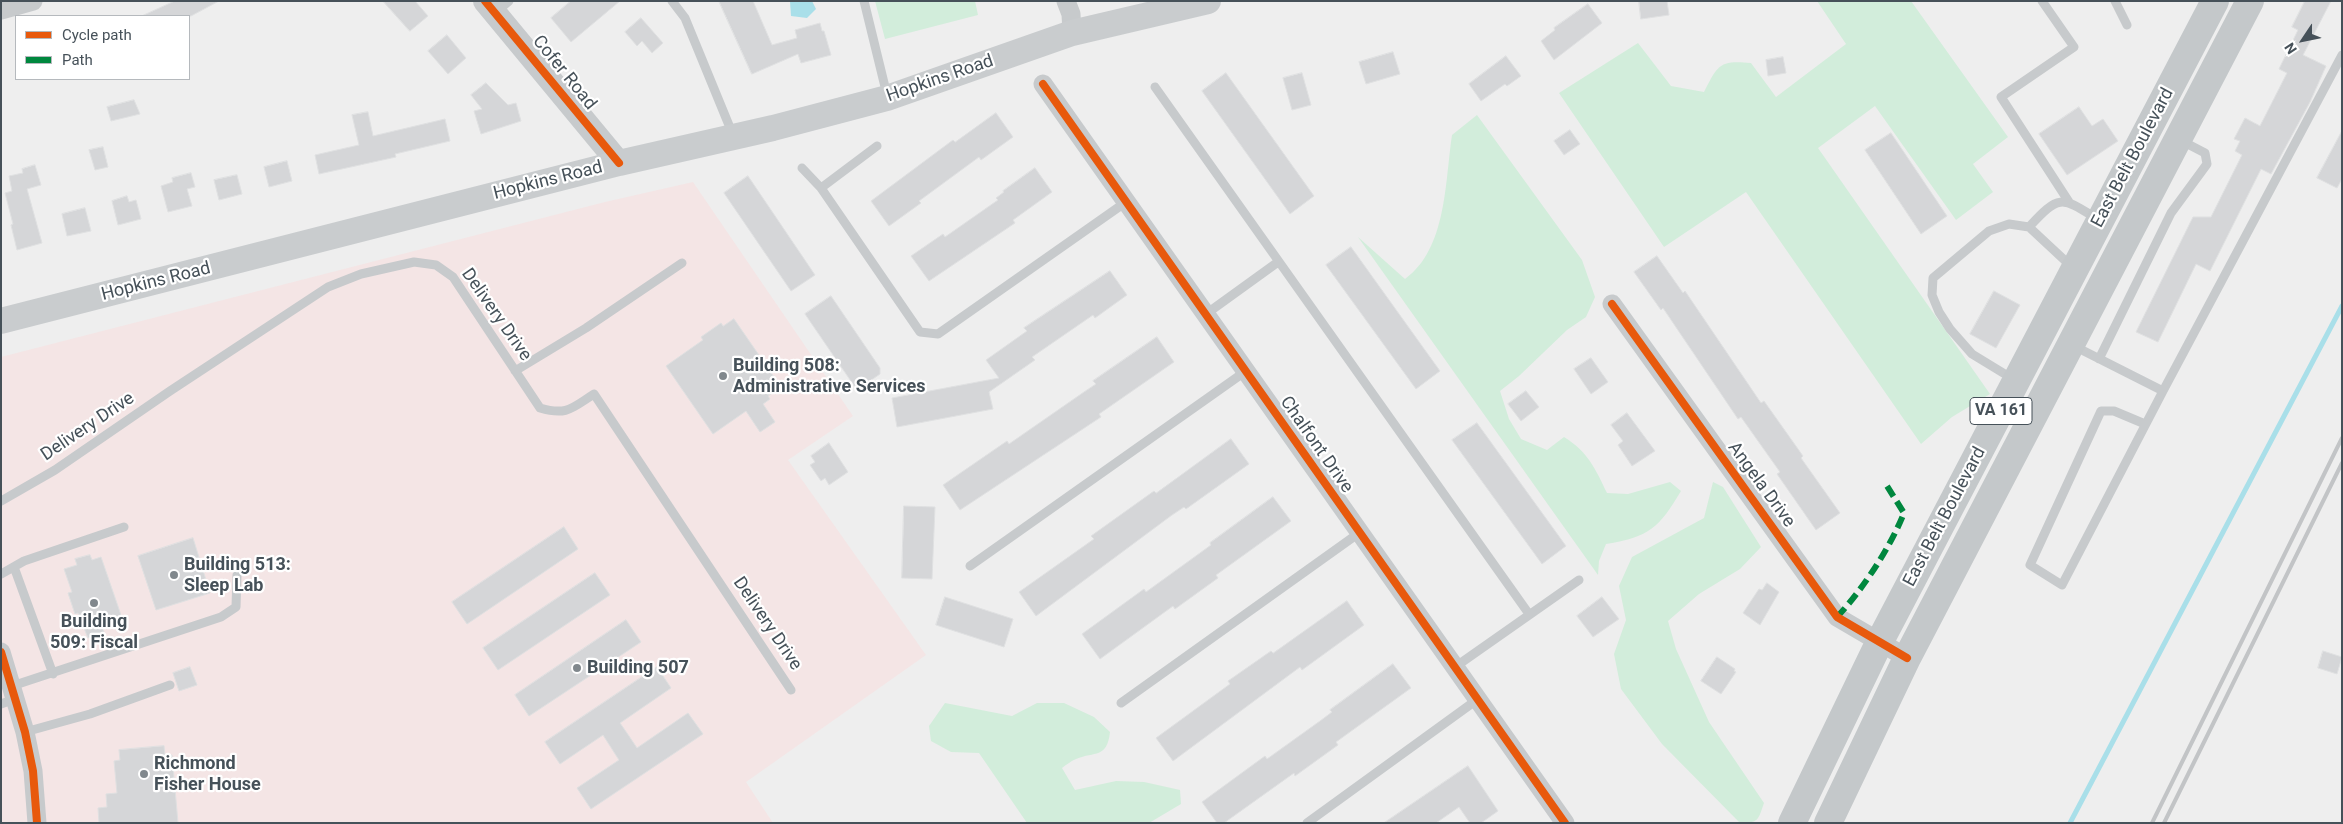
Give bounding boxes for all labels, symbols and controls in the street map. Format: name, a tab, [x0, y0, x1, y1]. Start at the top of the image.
legend	[15, 15, 190, 80]
north arrow	[2278, 15, 2328, 65]
text: Cycle path	[62, 26, 132, 44]
street label: Cofer Road	[527, 31, 601, 115]
text: N	[2281, 40, 2300, 57]
text: Path	[62, 51, 93, 69]
street label: Hopkins Road	[884, 51, 996, 107]
street label: East Belt Boulevard	[2087, 85, 2179, 231]
street label: Hopkins Road	[491, 157, 605, 205]
street label: Hopkins Road	[99, 258, 213, 306]
street label: Delivery Drive	[456, 265, 536, 365]
place label: Building 508: Administrative Services	[733, 355, 926, 398]
marker: Building 508: Administrative Services	[717, 370, 729, 382]
street label: Delivery Drive	[37, 388, 139, 466]
street label: Chalfont Drive	[1275, 393, 1357, 497]
road number: VA 161	[1970, 398, 2032, 424]
street label: Angela Drive	[1723, 438, 1799, 532]
street label: East Belt Boulevard	[1899, 444, 1991, 590]
place label: Building 513: Sleep Lab	[184, 554, 291, 596]
marker: Building 513: Sleep Lab	[168, 569, 180, 581]
street label: Delivery Drive	[728, 573, 806, 675]
marker: Building 509: Fiscal	[88, 597, 100, 609]
place label: Building 509: Fiscal	[50, 611, 138, 654]
place label: Building 507	[587, 657, 689, 679]
marker: Building 507	[571, 662, 583, 674]
place label: Richmond Fisher House	[154, 753, 261, 796]
marker: Richmond Fisher House	[138, 768, 150, 780]

